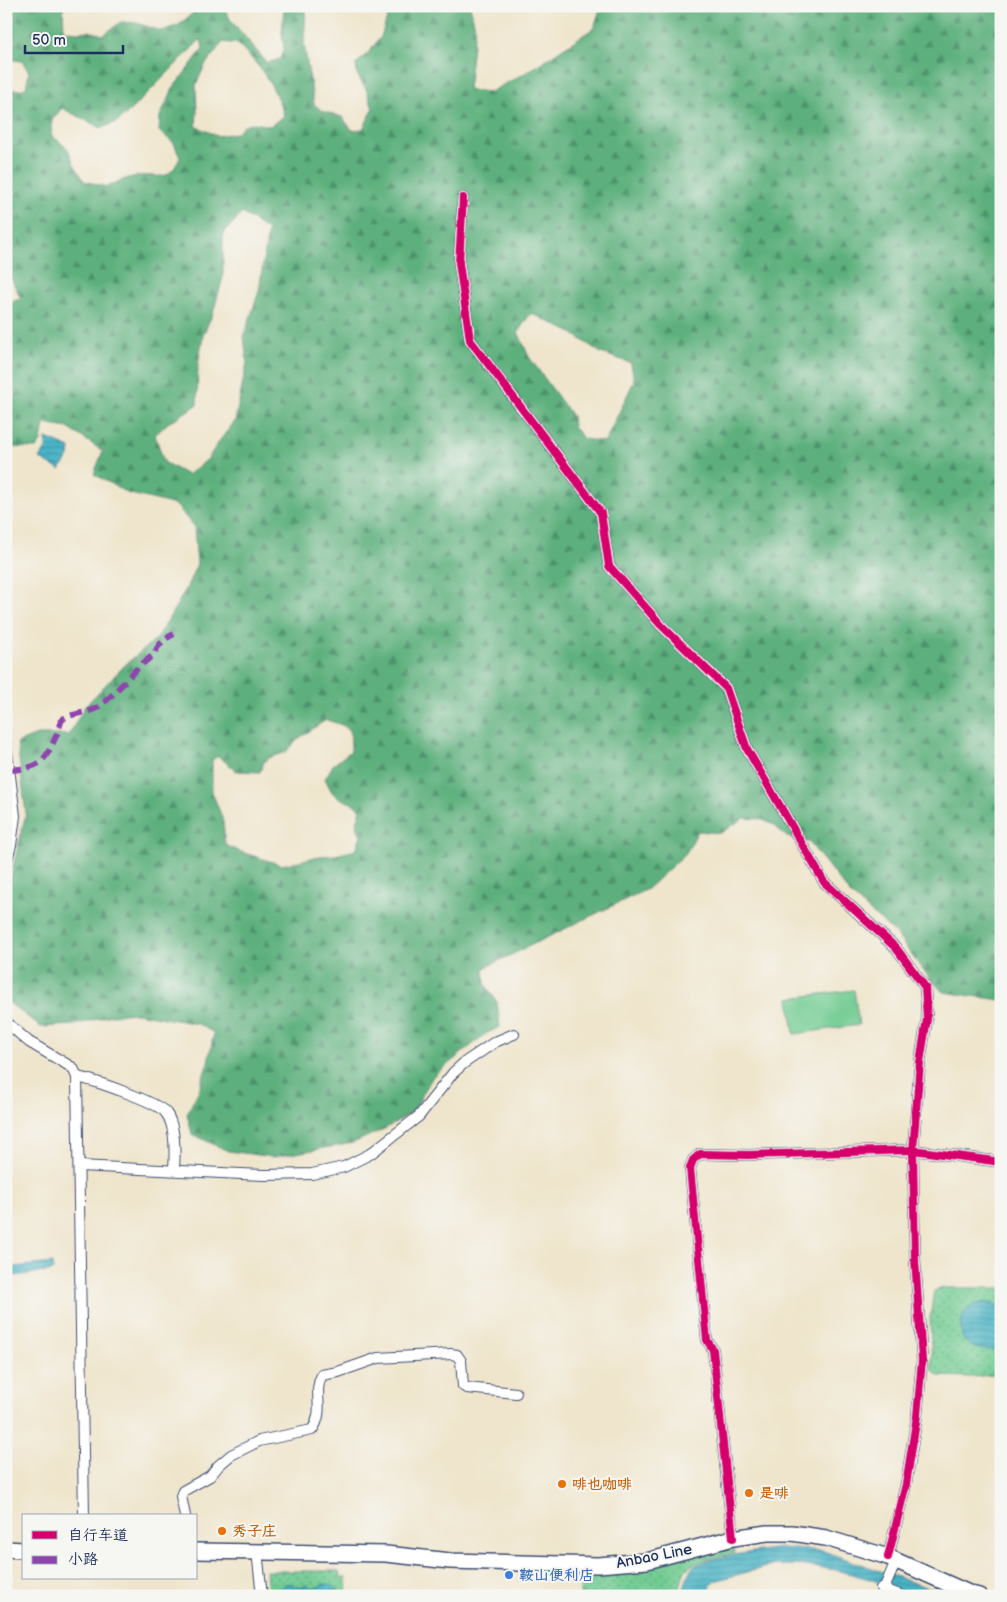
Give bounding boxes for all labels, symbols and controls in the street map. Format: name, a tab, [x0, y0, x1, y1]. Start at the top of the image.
scale bar	[25, 22, 122, 54]
text: 50 m	[32, 31, 66, 50]
place label: 啡也咖啡	[572, 1475, 632, 1494]
marker: 啡也咖啡	[556, 1478, 568, 1490]
place label: 是啡	[759, 1484, 789, 1503]
marker: 是啡	[743, 1487, 755, 1499]
legend	[22, 1514, 198, 1580]
place label: 秀子庄	[232, 1522, 277, 1541]
marker: 秀子庄	[216, 1525, 228, 1537]
text: 自行车道	[68, 1526, 128, 1545]
street label: Anbao Line	[615, 1540, 694, 1573]
text: 小路	[68, 1550, 98, 1569]
place label: 鞍山便利店	[519, 1566, 594, 1585]
marker: 鞍山便利店	[503, 1569, 515, 1581]

